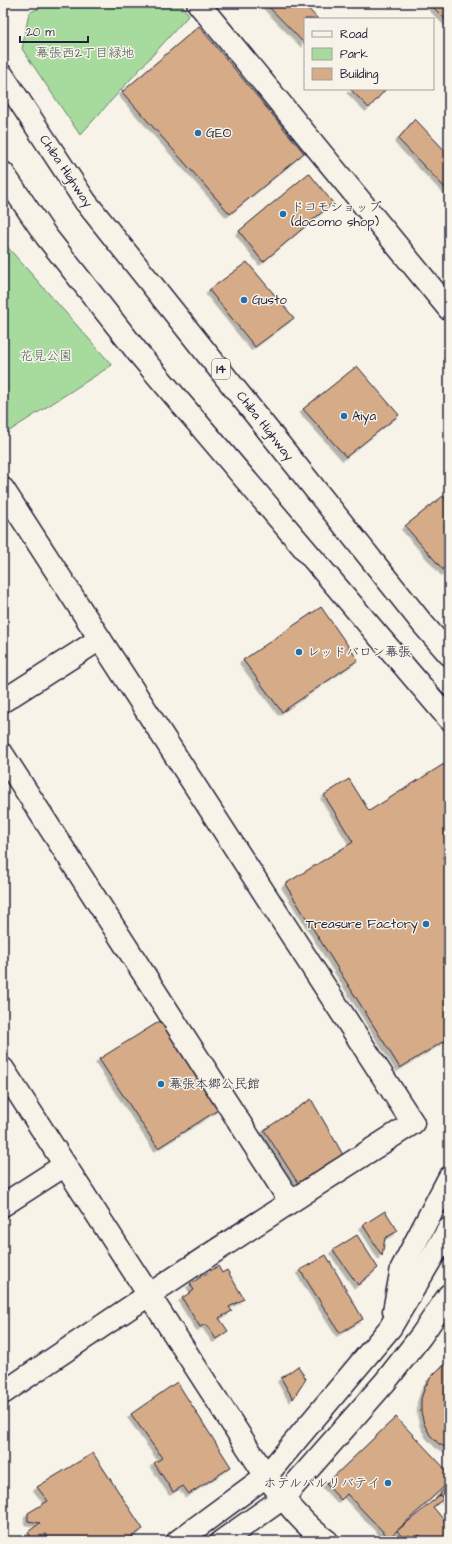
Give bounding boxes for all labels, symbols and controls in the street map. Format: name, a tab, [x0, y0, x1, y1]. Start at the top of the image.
scale bar	[20, 18, 88, 44]
legend	[304, 18, 434, 90]
text: 20 m	[26, 24, 55, 41]
text: Road	[340, 26, 368, 43]
park label: 幕張西2丁目緑地	[36, 44, 134, 62]
text: Park	[340, 46, 368, 63]
text: Building	[340, 66, 378, 84]
place label: GEO	[206, 124, 232, 142]
marker: GEO	[193, 128, 203, 138]
street label: Chiba Highway	[34, 131, 97, 211]
place label: ドコモショップ (docomo shop)	[291, 198, 381, 231]
marker: ドコモショップ (docomo shop)	[278, 209, 288, 219]
place label: Gusto	[252, 291, 287, 309]
marker: Gusto	[239, 295, 249, 305]
park label: 花見公園	[20, 347, 72, 365]
road number: 14	[212, 359, 230, 379]
street label: Chiba Highway	[231, 387, 298, 465]
place label: Aiya	[352, 407, 376, 426]
marker: Aiya	[339, 411, 349, 421]
place label: レッドバロン幕張	[307, 643, 411, 661]
marker: レッドバロン幕張	[294, 647, 304, 657]
place label: Treasure Factory	[306, 915, 418, 934]
marker: Treasure Factory	[421, 919, 431, 929]
place label: 幕張本郷公民館	[169, 1075, 260, 1093]
marker: 幕張本郷公民館	[156, 1079, 166, 1089]
place label: ホテルパルリバテイ	[264, 1474, 380, 1492]
marker: ホテルパルリバテイ	[383, 1478, 393, 1488]

